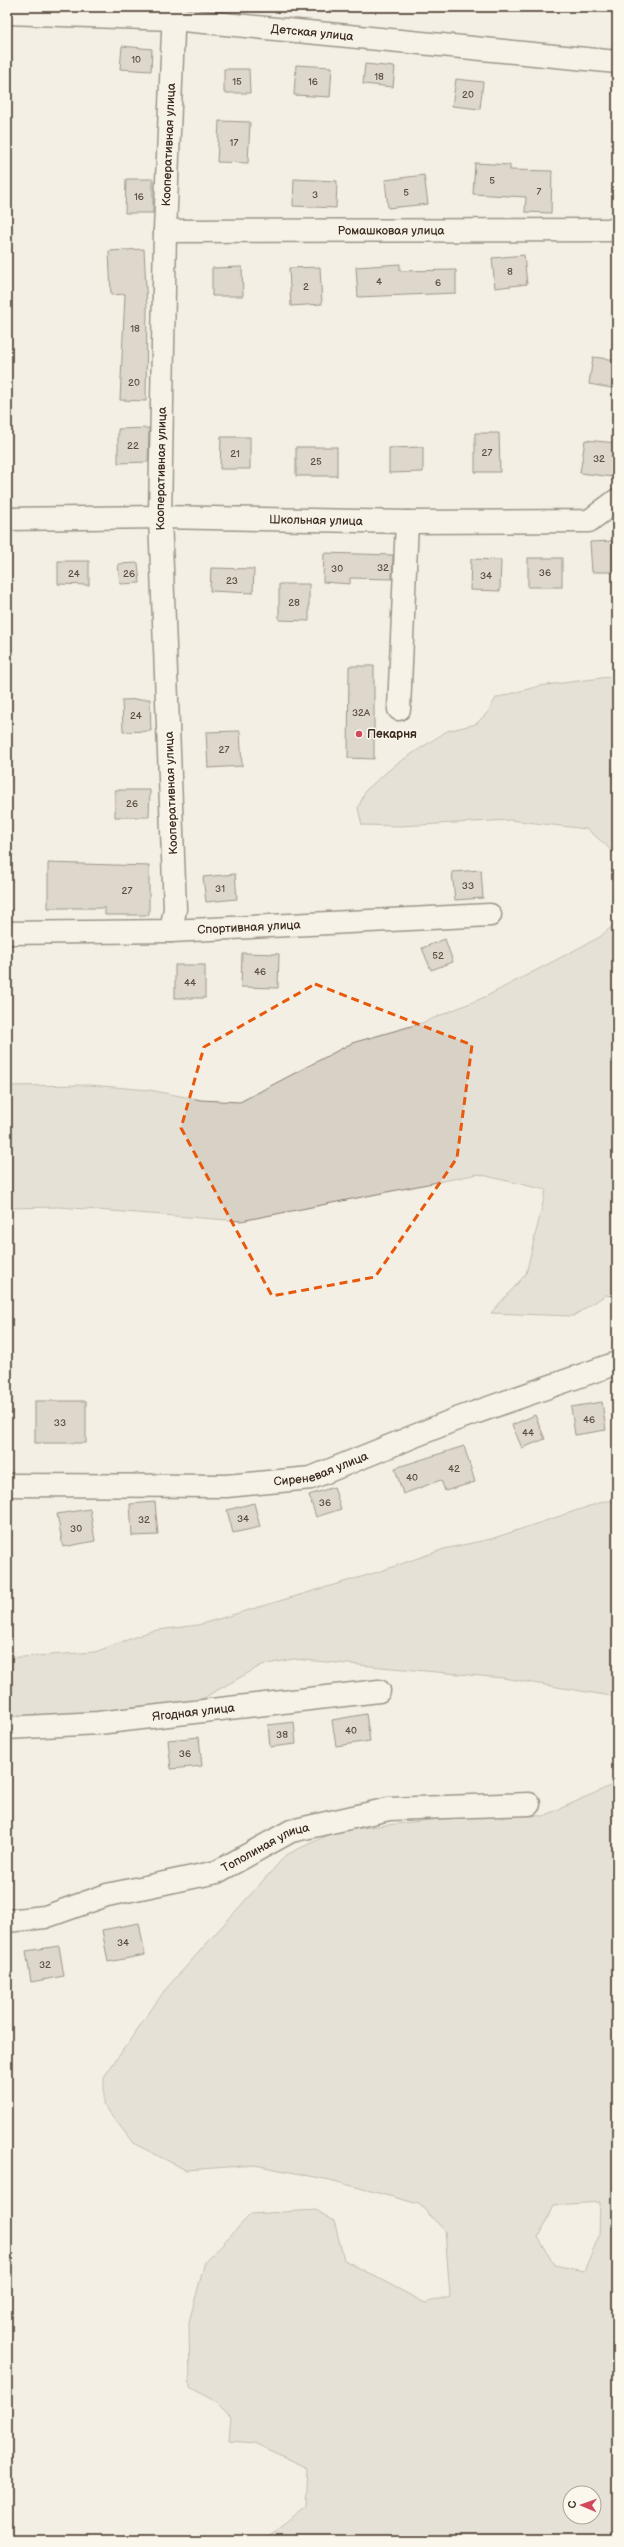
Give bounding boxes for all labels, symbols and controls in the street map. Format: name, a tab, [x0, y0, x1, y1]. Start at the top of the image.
street label: Детская улица	[270, 22, 354, 44]
house number: 10	[131, 54, 141, 66]
house number: 18	[374, 71, 384, 83]
house number: 15	[232, 76, 242, 88]
house number: 16	[308, 76, 318, 88]
street label: Кооперативная улица	[159, 83, 179, 207]
house number: 20	[462, 89, 474, 101]
house number: 17	[230, 137, 238, 149]
house number: 5	[489, 175, 495, 187]
house number: 7	[537, 186, 542, 198]
house number: 5	[403, 187, 409, 199]
house number: 3	[312, 189, 318, 201]
house number: 16	[134, 191, 144, 203]
street label: Ромашковая улица	[337, 223, 445, 239]
house number: 8	[507, 266, 513, 278]
house number: 4	[376, 276, 382, 288]
house number: 6	[435, 277, 441, 289]
house number: 2	[303, 281, 309, 293]
house number: 18	[130, 323, 140, 335]
house number: 20	[128, 377, 140, 389]
street label: Кооперативная улица	[153, 407, 170, 531]
house number: 22	[127, 440, 139, 452]
house number: 27	[482, 447, 492, 459]
house number: 21	[230, 448, 240, 460]
house number: 32	[593, 453, 605, 465]
house number: 25	[310, 456, 322, 468]
street label: Школьная улица	[269, 512, 363, 529]
house number: 32	[377, 562, 389, 574]
house number: 30	[331, 563, 343, 575]
house number: 36	[539, 567, 551, 579]
house number: 24	[68, 568, 80, 580]
house number: 26	[123, 568, 135, 580]
house number: 34	[480, 570, 492, 582]
house number: 23	[226, 575, 238, 587]
house number: 28	[288, 597, 300, 609]
house number: 32А	[352, 707, 371, 719]
house number: 24	[130, 710, 142, 722]
place label: Пекарня	[367, 727, 417, 742]
marker: Пекарня	[354, 729, 364, 739]
street label: Кооперативная улица	[162, 731, 181, 855]
house number: 27	[219, 744, 229, 756]
house number: 26	[126, 798, 138, 810]
house number: 33	[462, 880, 474, 892]
house number: 31	[215, 883, 225, 895]
house number: 27	[122, 885, 132, 897]
street label: Спортивная улица	[197, 918, 301, 938]
house number: 52	[432, 950, 444, 962]
house number: 46	[254, 966, 266, 978]
house number: 44	[184, 977, 196, 989]
house number: 46	[583, 1414, 595, 1426]
house number: 33	[54, 1417, 66, 1429]
house number: 44	[522, 1427, 534, 1439]
street label: Сиреневая улица	[273, 1449, 370, 1489]
house number: 42	[448, 1463, 460, 1475]
house number: 40	[406, 1472, 418, 1484]
house number: 36	[319, 1497, 331, 1509]
house number: 34	[237, 1513, 249, 1525]
house number: 32	[138, 1514, 150, 1526]
house number: 30	[70, 1523, 82, 1535]
street label: Ягодная улица	[151, 1700, 235, 1725]
house number: 40	[345, 1725, 357, 1737]
house number: 38	[276, 1729, 288, 1741]
house number: 36	[179, 1748, 191, 1760]
street label: Тополиная улица	[219, 1820, 311, 1876]
house number: 34	[117, 1937, 129, 1949]
house number: 32	[39, 1959, 51, 1971]
north arrow	[562, 2485, 602, 2525]
text: С	[566, 2500, 579, 2509]

